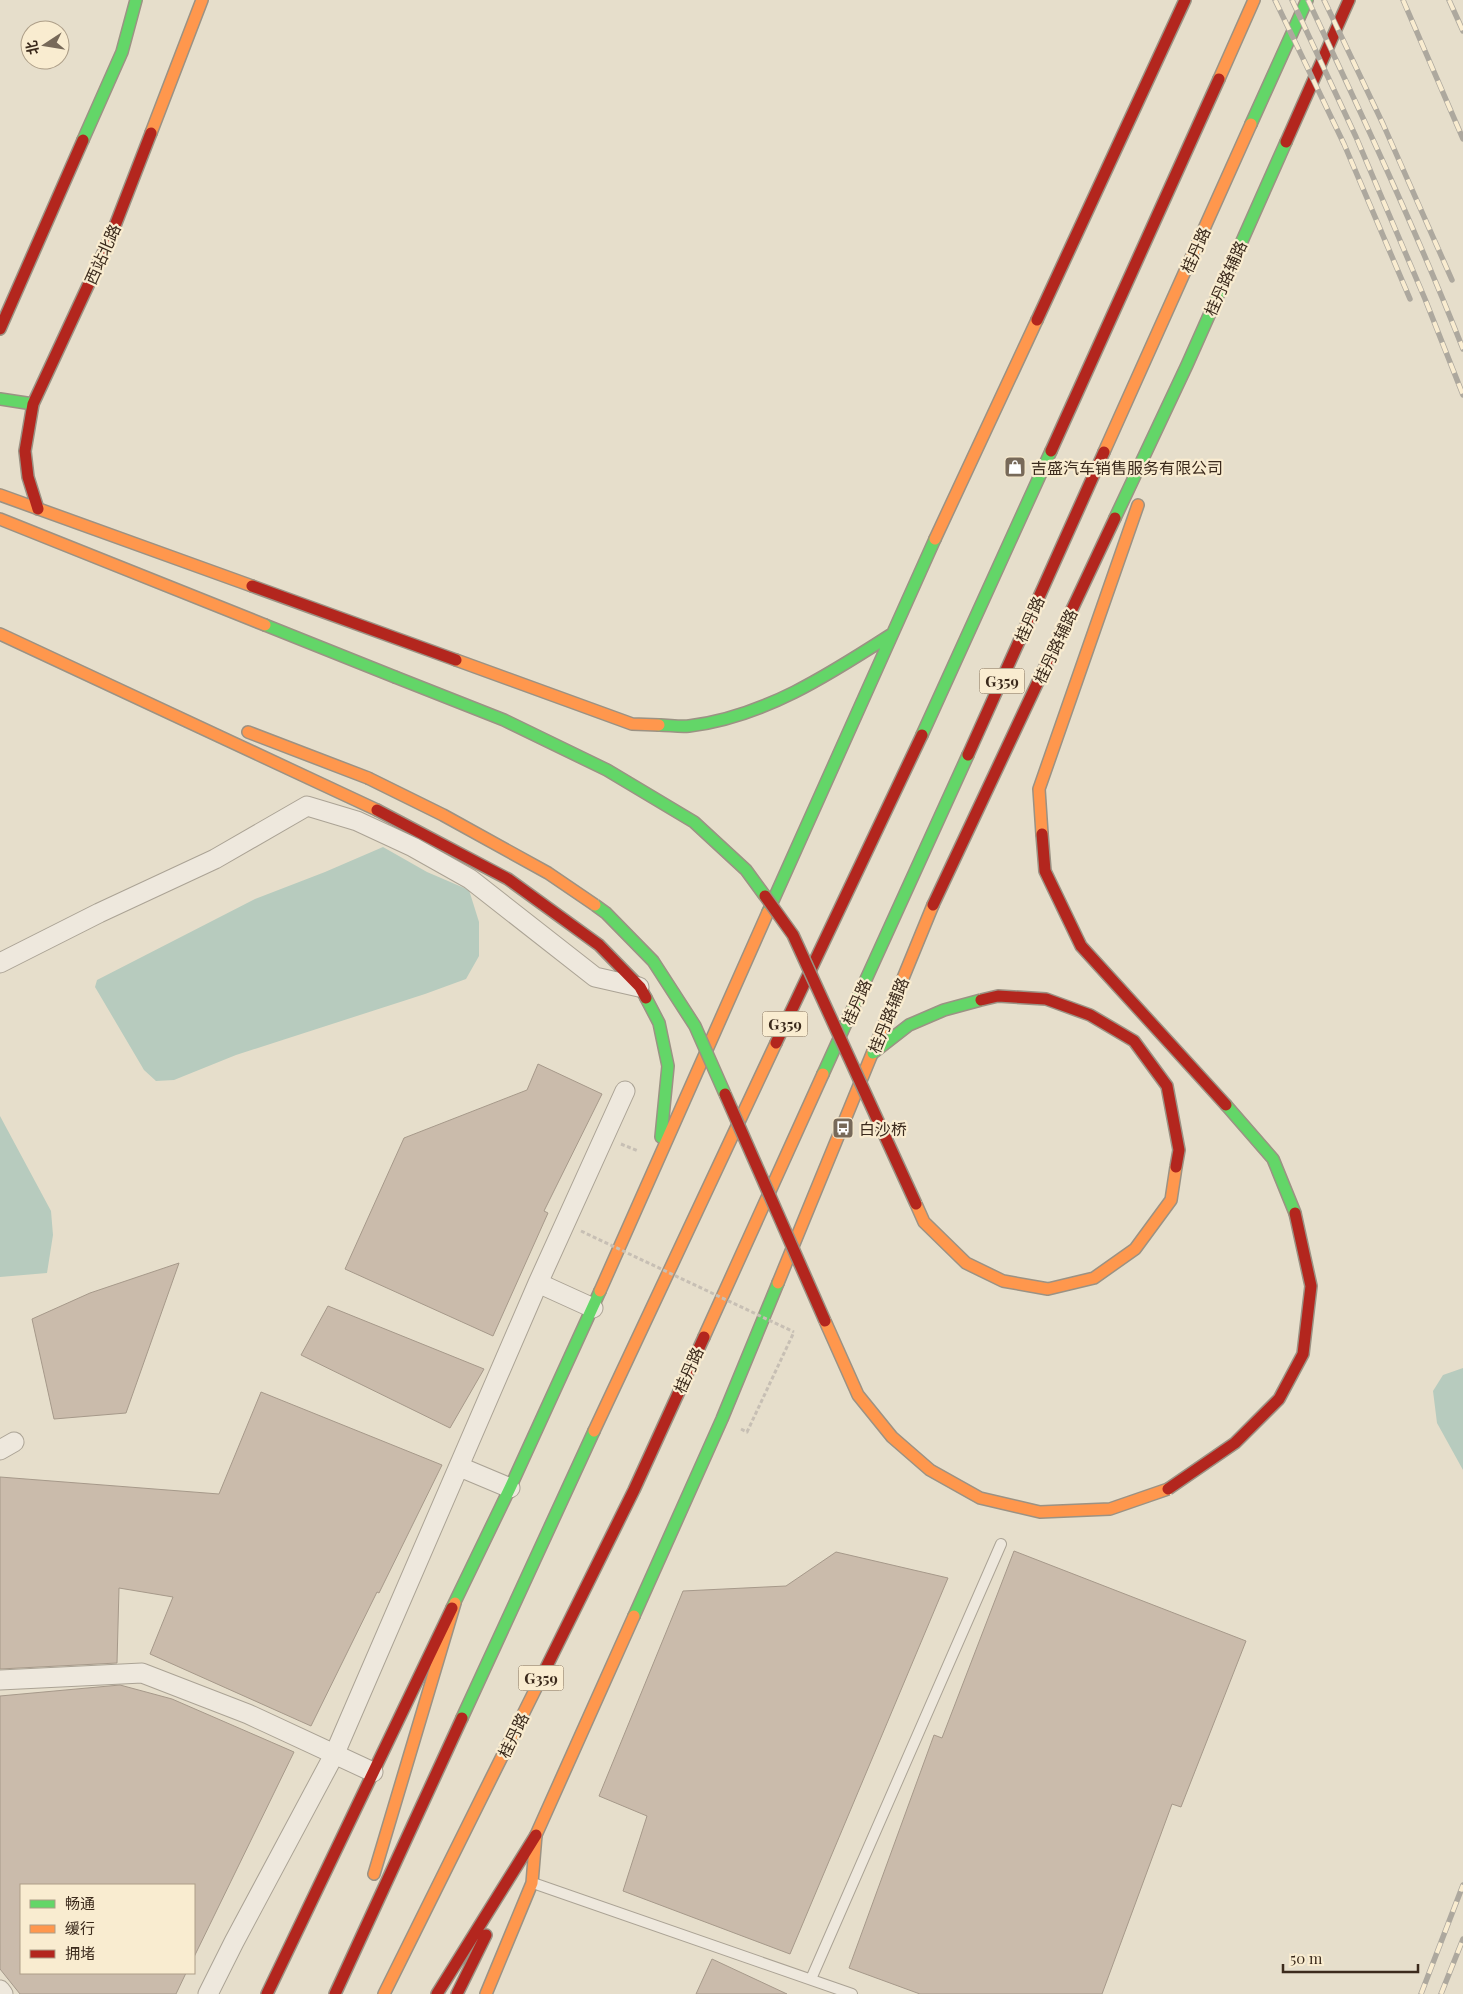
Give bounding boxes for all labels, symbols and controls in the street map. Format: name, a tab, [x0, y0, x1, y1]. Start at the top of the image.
north arrow	[20, 20, 70, 70]
text: 北	[21, 39, 43, 57]
street label: 西站北路	[79, 220, 125, 288]
street label: 桂丹路	[1176, 224, 1214, 276]
street label: 桂丹路辅路	[1199, 237, 1251, 319]
shop icon: 吉盛汽车销售服务有限公司	[1003, 455, 1027, 479]
place label: 吉盛汽车销售服务有限公司	[1031, 457, 1223, 478]
street label: 桂丹路	[1010, 593, 1048, 645]
street label: 桂丹路辅路	[1029, 605, 1081, 687]
road number: G359	[980, 668, 1024, 694]
street label: 桂丹路辅路	[863, 974, 913, 1056]
street label: 桂丹路	[837, 976, 875, 1028]
road number: G359	[762, 1012, 808, 1036]
bus stop icon: 白沙桥	[831, 1116, 855, 1140]
place label: 白沙桥	[859, 1118, 907, 1139]
street label: 桂丹路	[669, 1344, 707, 1396]
road number: G359	[518, 1666, 564, 1690]
street label: 桂丹路	[493, 1709, 533, 1761]
legend	[20, 1884, 195, 1974]
text: 畅通	[65, 1893, 95, 1913]
text: 缓行	[65, 1918, 95, 1938]
scale bar	[1283, 1942, 1418, 1974]
text: 拥堵	[65, 1943, 95, 1963]
text: 50 m	[1290, 1948, 1323, 1968]

